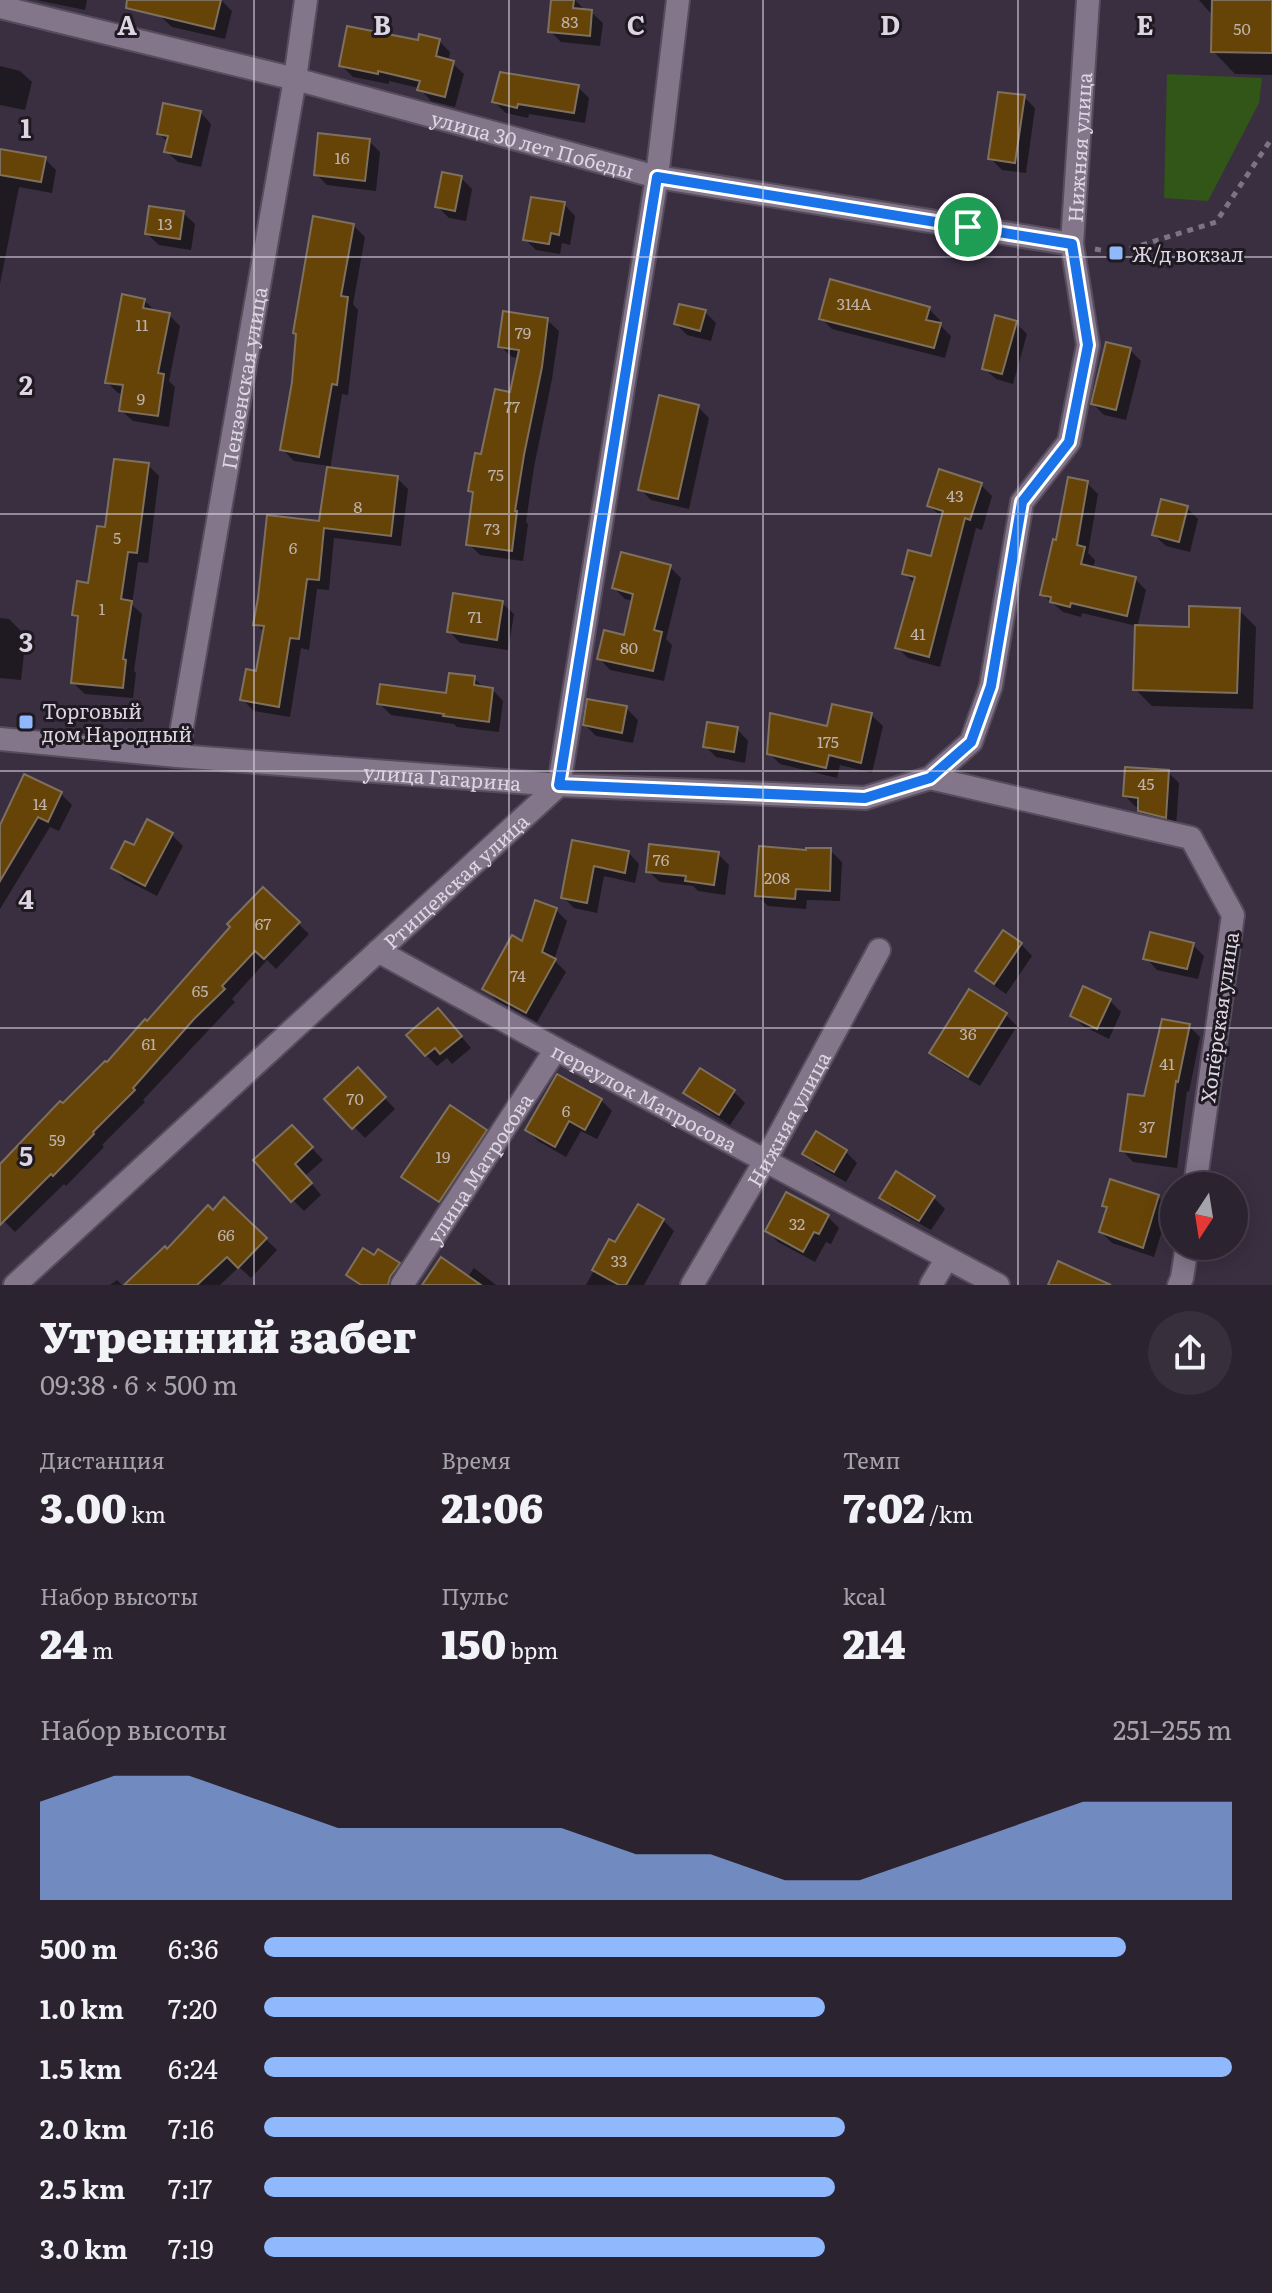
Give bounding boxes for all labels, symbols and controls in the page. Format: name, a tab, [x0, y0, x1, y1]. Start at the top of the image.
text: A	[117, 4, 137, 43]
text: B	[373, 4, 391, 43]
text: C	[627, 4, 645, 43]
text: D	[880, 4, 900, 43]
text: E	[1136, 4, 1154, 43]
house number: 83	[561, 9, 579, 33]
house number: 50	[1233, 16, 1251, 40]
street label: Нижняя улица	[1058, 71, 1098, 223]
street label: улица 30 лет Победы	[428, 102, 638, 185]
text: 1	[21, 107, 32, 146]
house number: 16	[334, 145, 350, 169]
pin	[934, 193, 1002, 261]
icon: arrive	[946, 205, 990, 249]
house number: 13	[157, 211, 173, 235]
place label: Ж/д вокзал	[1132, 238, 1244, 268]
marker: Ж/д вокзал	[1107, 244, 1125, 262]
street label: Пензенская улица	[212, 284, 274, 471]
house number: 314А	[836, 291, 872, 315]
house number: 11	[135, 312, 149, 336]
house number: 79	[515, 320, 531, 344]
text: 2	[19, 364, 33, 403]
house number: 9	[137, 386, 145, 410]
house number: 77	[504, 394, 520, 418]
house number: 75	[488, 462, 504, 486]
house number: 43	[946, 483, 964, 507]
house number: 8	[354, 494, 363, 518]
house number: 73	[484, 516, 500, 540]
house number: 5	[113, 525, 121, 549]
house number: 6	[289, 535, 298, 559]
house number: 1	[99, 596, 106, 620]
house number: 71	[468, 604, 483, 628]
text: 3	[19, 621, 33, 660]
house number: 41	[910, 621, 926, 645]
house number: 80	[620, 635, 638, 659]
place label: Торговый дом Народный	[42, 695, 192, 748]
marker: Торговый дом Народный	[17, 713, 35, 731]
house number: 175	[817, 729, 839, 753]
street label: улица Гагарина	[362, 755, 523, 797]
house number: 45	[1138, 771, 1154, 795]
house number: 14	[33, 791, 48, 815]
street label: Ртищевская улица	[376, 805, 535, 955]
house number: 76	[653, 847, 670, 871]
house number: 208	[764, 865, 790, 889]
text: 4	[18, 878, 34, 917]
house number: 67	[255, 911, 271, 935]
street label: Хопёрская улица	[1191, 929, 1245, 1104]
house number: 74	[510, 963, 526, 987]
house number: 65	[192, 978, 208, 1002]
house number: 36	[959, 1021, 977, 1045]
house number: 61	[141, 1031, 157, 1055]
street label: переулок Матросова	[547, 1034, 744, 1159]
street label: Нижняя улица	[738, 1045, 837, 1192]
house number: 41	[1159, 1051, 1175, 1075]
house number: 70	[346, 1086, 364, 1110]
street label: улица Матросова	[418, 1086, 539, 1249]
house number: 6	[562, 1098, 571, 1122]
house number: 37	[1139, 1114, 1155, 1138]
house number: 59	[49, 1127, 65, 1151]
text: 5	[19, 1135, 33, 1174]
house number: 19	[436, 1144, 450, 1168]
north arrow	[1160, 1172, 1248, 1260]
map controls	[1160, 1172, 1248, 1260]
house number: 32	[789, 1211, 805, 1235]
house number: 66	[217, 1222, 235, 1246]
house number: 33	[611, 1248, 627, 1272]
text: Утренний забег	[40, 1301, 416, 1367]
button: share	[1148, 1311, 1232, 1395]
text: 09:38 · 6 × 500 m	[40, 1364, 238, 1403]
text: Дистанция	[40, 1443, 165, 1476]
text: Время	[441, 1443, 511, 1476]
text: Темп	[843, 1443, 901, 1476]
text: 3.00	[40, 1476, 127, 1535]
text: 21:06	[441, 1476, 543, 1535]
text: 7:02	[843, 1476, 925, 1535]
text: km	[127, 1497, 166, 1530]
text: /km	[925, 1497, 973, 1530]
text: Набор высоты	[40, 1579, 198, 1612]
text: Пульс	[441, 1579, 509, 1612]
text: kcal	[843, 1579, 886, 1612]
text: 24	[40, 1612, 88, 1671]
text: 150	[441, 1612, 506, 1671]
text: 214	[843, 1612, 905, 1671]
text: m	[88, 1633, 113, 1666]
text: bpm	[506, 1633, 558, 1666]
text: Набор высоты	[40, 1709, 227, 1748]
text: 251–255 m	[1113, 1709, 1232, 1748]
text: 500 m	[40, 1928, 117, 1967]
text: 6:36	[168, 1928, 218, 1967]
text: 1.0 km	[40, 1988, 124, 2027]
text: 7:20	[168, 1988, 217, 2027]
text: 1.5 km	[40, 2048, 122, 2087]
text: 6:24	[168, 2048, 218, 2087]
text: 2.0 km	[40, 2108, 127, 2147]
text: 7:16	[168, 2108, 214, 2147]
text: 2.5 km	[40, 2168, 125, 2207]
text: 7:17	[168, 2168, 212, 2207]
text: 3.0 km	[40, 2228, 128, 2267]
text: 7:19	[168, 2228, 214, 2267]

